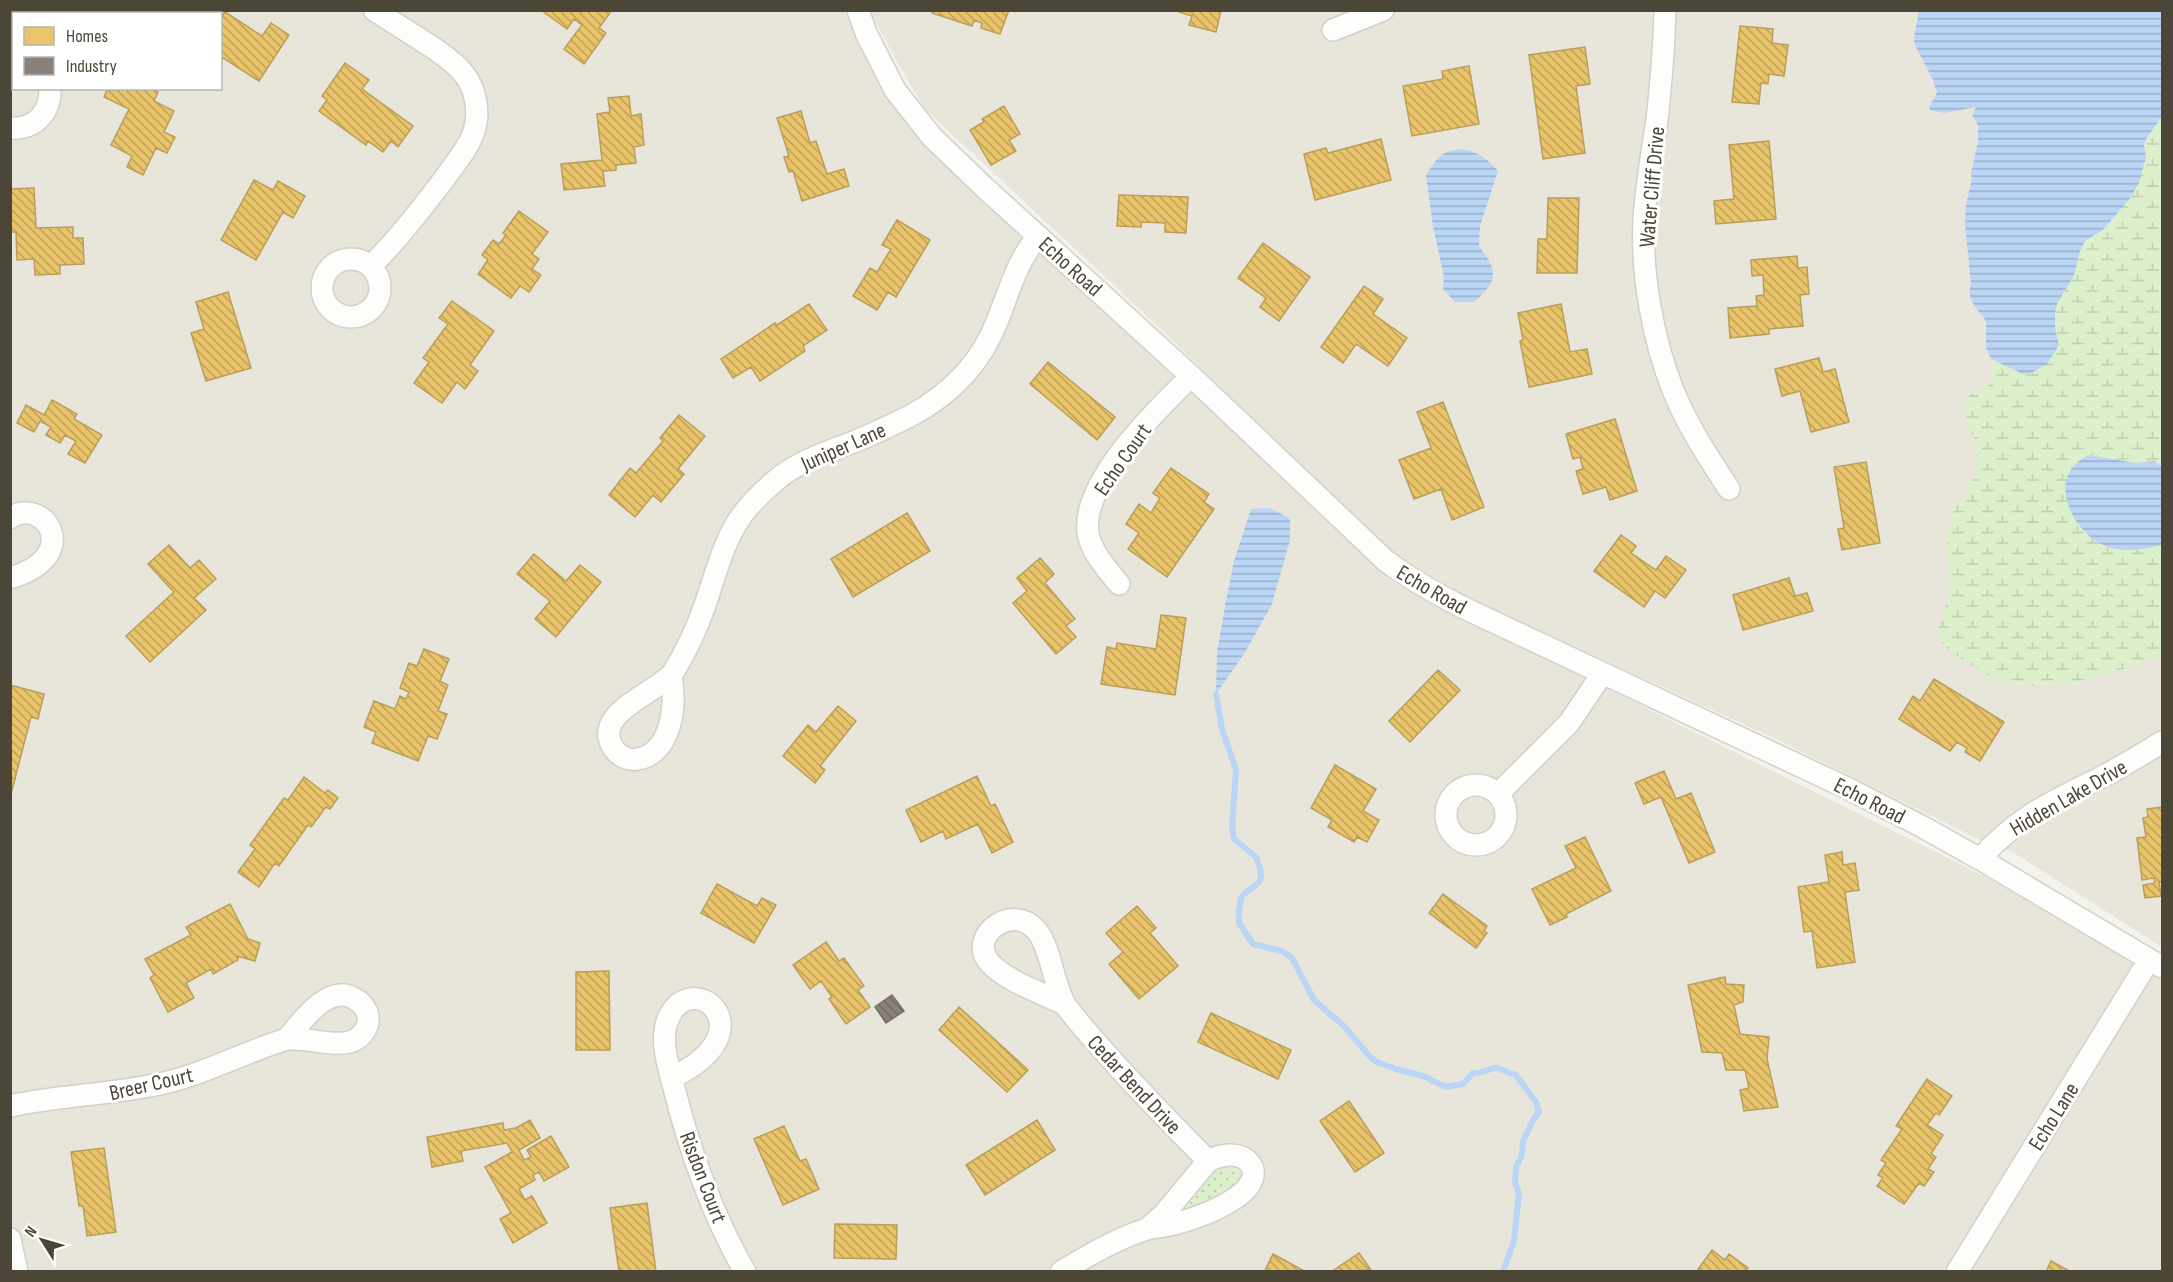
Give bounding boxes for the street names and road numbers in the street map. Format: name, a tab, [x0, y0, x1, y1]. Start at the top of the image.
street label: Water Cliff Drive	[1634, 126, 1671, 249]
street label: Echo Road	[1033, 232, 1107, 303]
street label: Juniper Lane	[796, 417, 890, 478]
street label: Echo Court	[1089, 418, 1158, 501]
street label: Echo Road	[1391, 559, 1471, 621]
street label: Hidden Lake Drive	[2005, 754, 2132, 843]
street label: Echo Road	[1829, 772, 1910, 831]
street label: Cedar Bend Drive	[1081, 1030, 1187, 1140]
street label: Breer Court	[107, 1062, 196, 1107]
street label: Echo Lane	[2023, 1078, 2086, 1156]
street label: Risdon Court	[673, 1128, 732, 1227]

